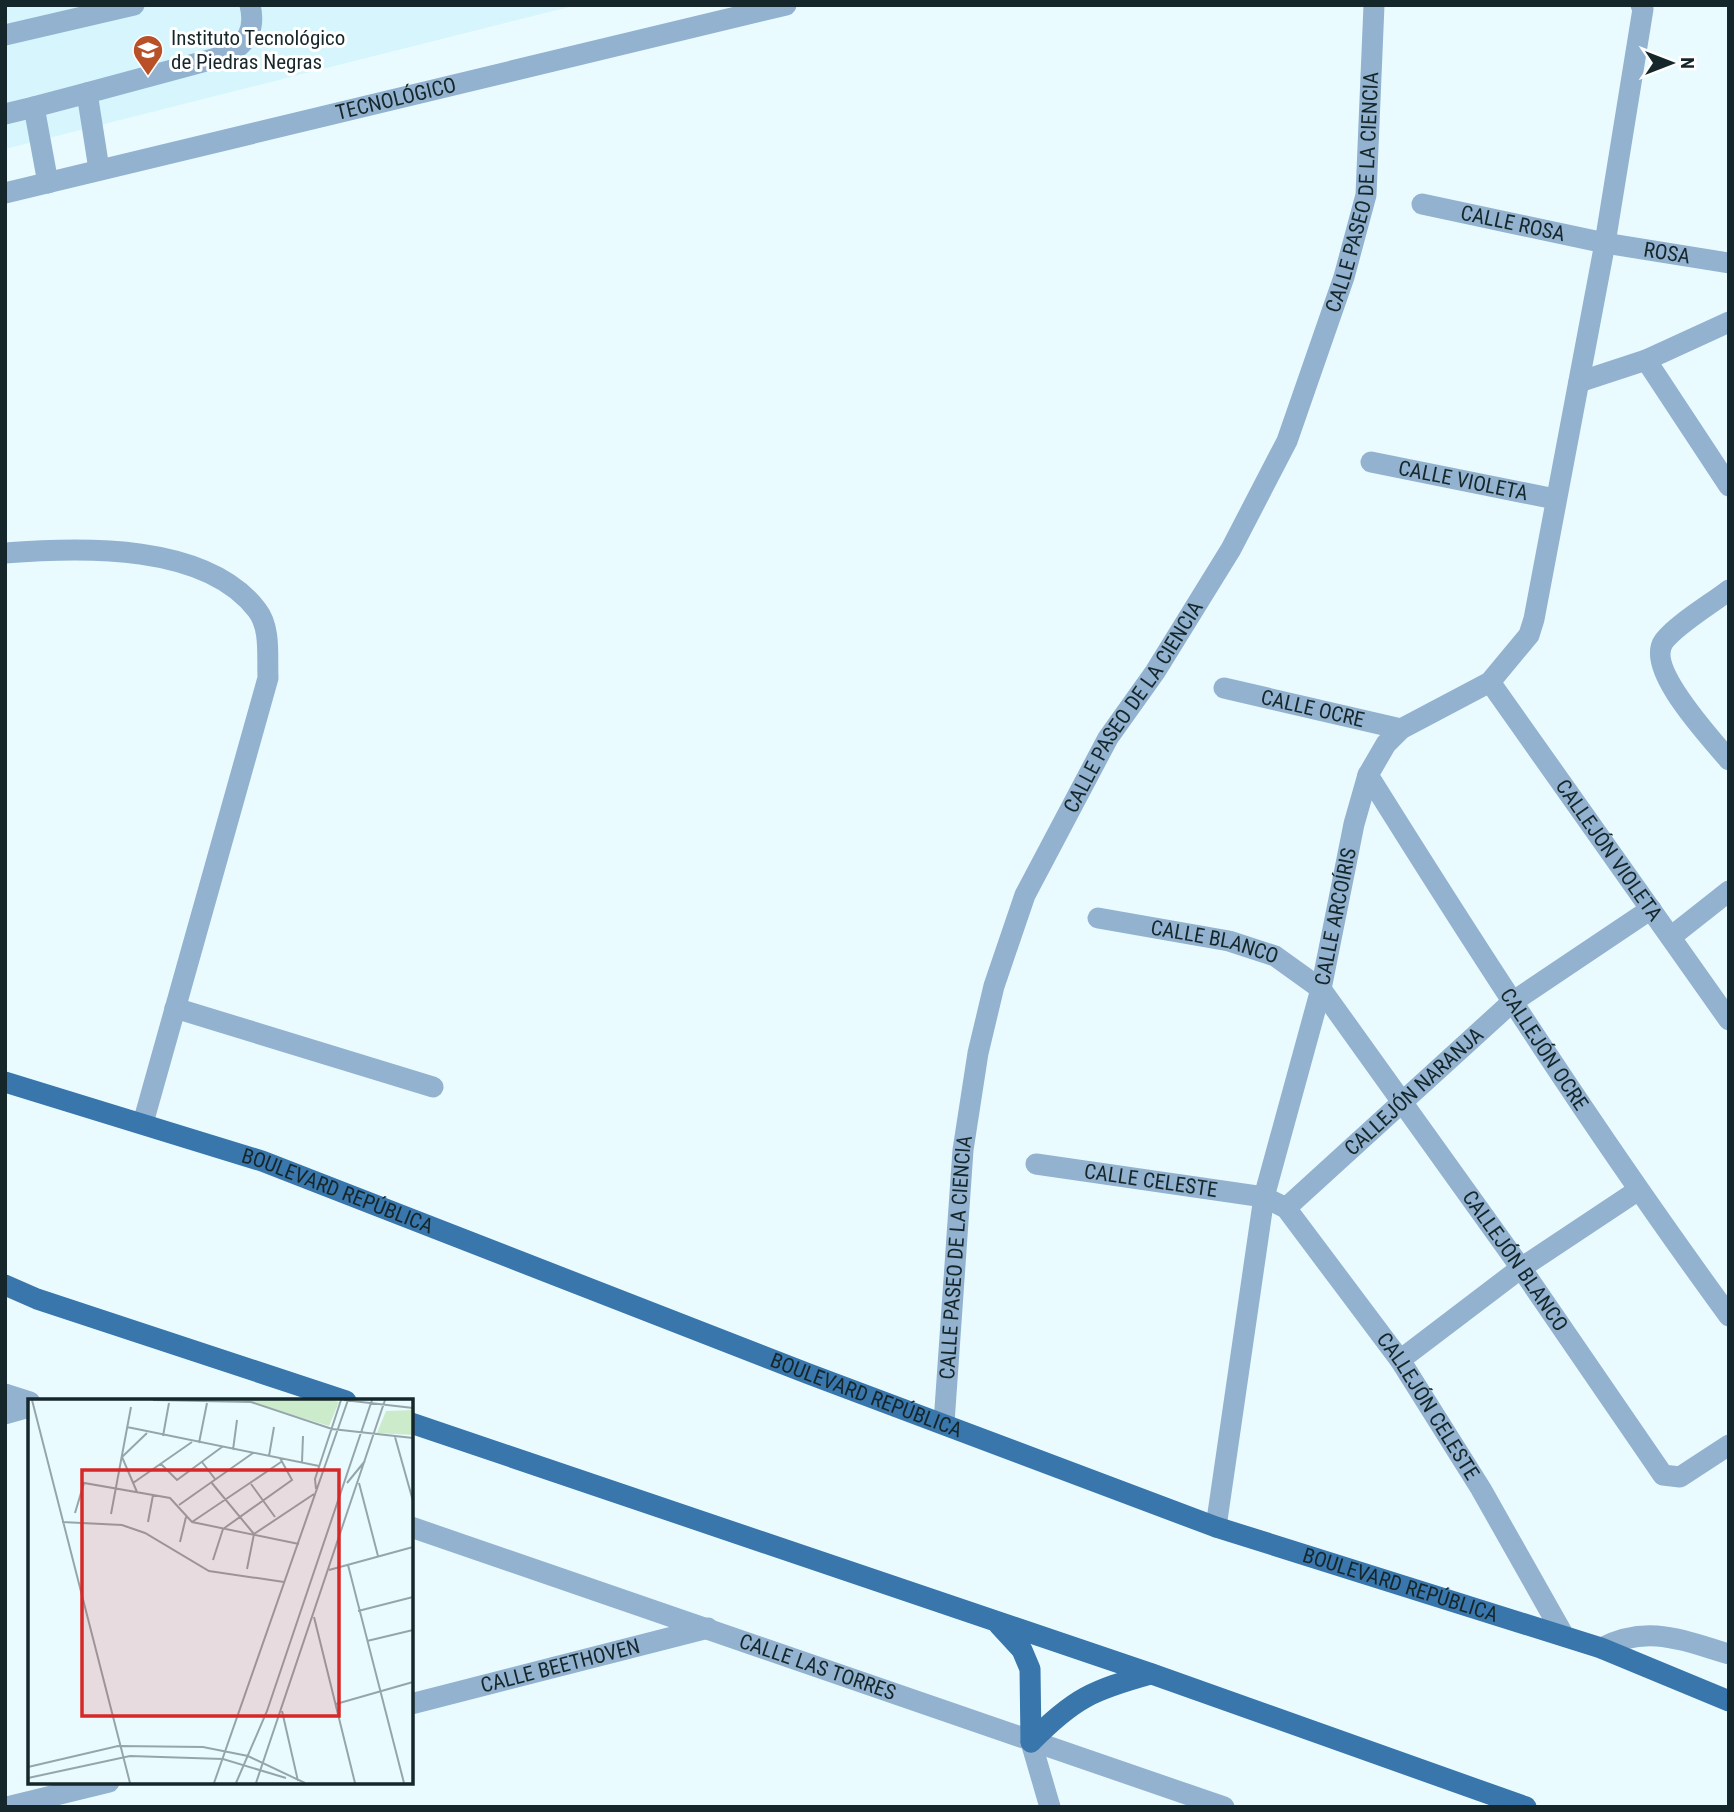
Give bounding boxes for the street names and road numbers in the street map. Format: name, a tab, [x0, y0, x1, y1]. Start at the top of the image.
street label: CALLE PASEO DE LA CIENCIA	[1321, 71, 1383, 316]
street label: TECNOLÓGICO	[333, 73, 458, 125]
street label: CALLE ROSA	[1459, 201, 1567, 246]
street label: ROSA	[1642, 237, 1692, 269]
street label: CALLE VIOLETA	[1396, 456, 1530, 505]
street label: CALLE PASEO DE LA CIENCIA	[1059, 597, 1208, 817]
street label: CALLE OCRE	[1259, 685, 1367, 732]
street label: CALLEJÓN VIOLETA	[1551, 775, 1667, 926]
street label: CALLE ARCOÍRIS	[1310, 846, 1361, 987]
street label: CALLE BLANCO	[1149, 915, 1282, 968]
street label: CALLEJÓN OCRE	[1495, 984, 1593, 1115]
street label: CALLEJÓN NARANJA	[1340, 1022, 1488, 1161]
street label: CALLE PASEO DE LA CIENCIA	[935, 1134, 977, 1380]
street label: BOULEVARD REPÚBLICA	[239, 1144, 437, 1238]
street label: CALLE CELESTE	[1083, 1159, 1219, 1202]
street label: CALLEJÓN BLANCO	[1457, 1186, 1573, 1336]
street label: CALLEJÓN CELESTE	[1372, 1328, 1484, 1484]
street label: BOULEVARD REPÚBLICA	[767, 1348, 966, 1443]
street label: BOULEVARD REPÚBLICA	[1300, 1543, 1501, 1627]
street label: CALLE LAS TORRES	[736, 1629, 899, 1705]
street label: CALLE BEETHOVEN	[478, 1634, 642, 1698]

